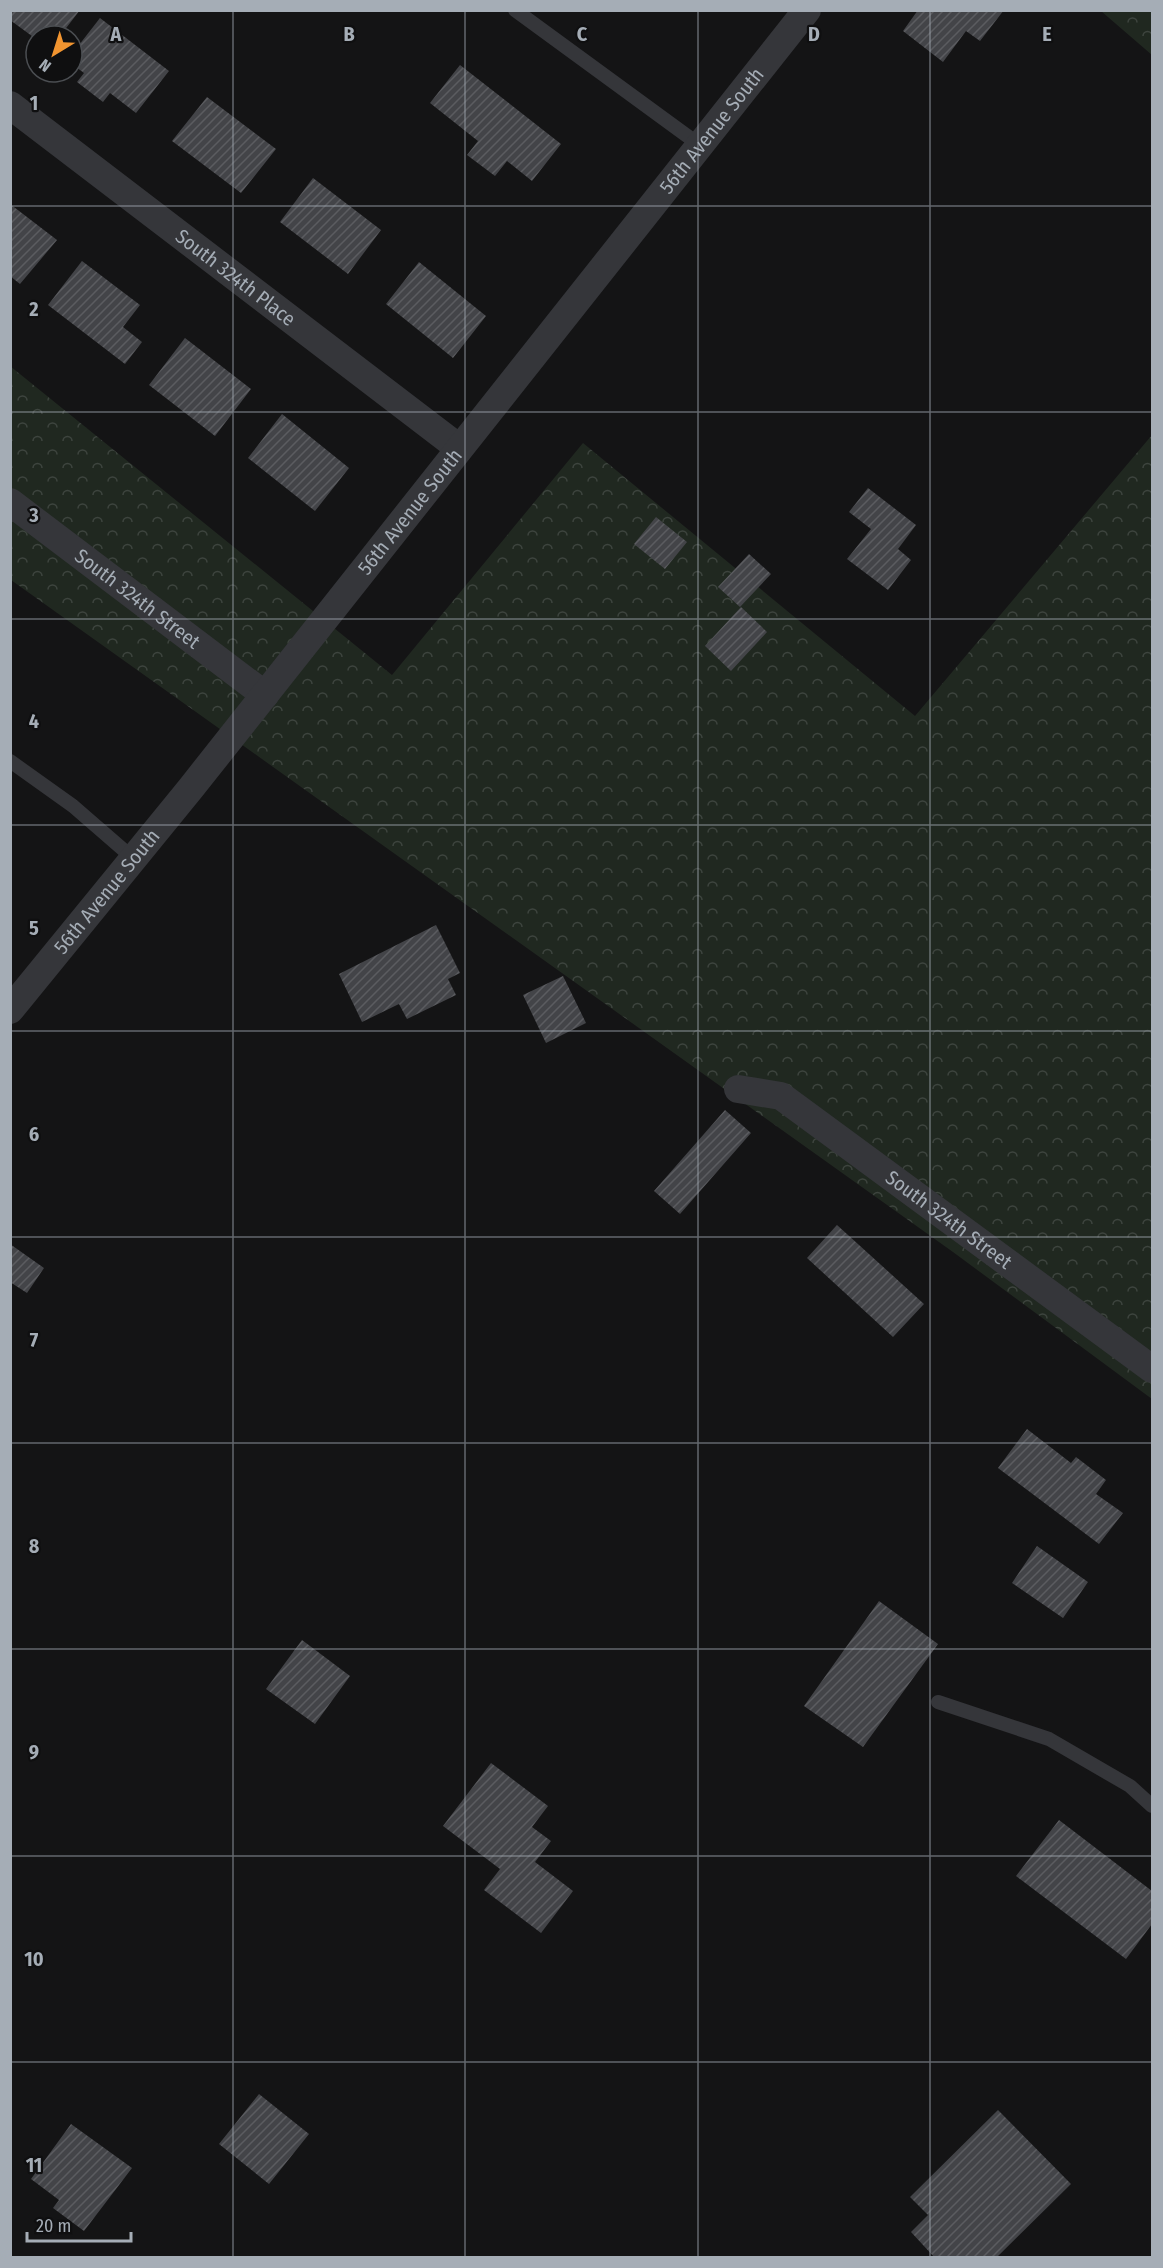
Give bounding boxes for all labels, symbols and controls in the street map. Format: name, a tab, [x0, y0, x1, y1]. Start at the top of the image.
text: A	[110, 22, 123, 46]
text: B	[343, 22, 355, 46]
text: C	[577, 22, 588, 46]
text: D	[808, 22, 820, 46]
text: E	[1042, 22, 1052, 46]
north arrow	[24, 24, 84, 84]
text: N	[35, 55, 55, 76]
street label: 56th Avenue South	[654, 63, 769, 198]
text: 1	[30, 91, 38, 115]
street label: South 324th Place	[171, 224, 301, 331]
text: 2	[28, 297, 39, 321]
street label: 56th Avenue South	[353, 444, 467, 579]
text: 3	[28, 503, 39, 527]
street label: South 324th Street	[70, 544, 205, 654]
text: 4	[29, 709, 39, 733]
street label: 56th Avenue South	[49, 824, 165, 959]
text: 5	[29, 916, 39, 940]
text: 6	[29, 1122, 39, 1146]
street label: South 324th Street	[881, 1165, 1017, 1274]
text: 7	[30, 1328, 39, 1352]
text: 8	[29, 1534, 40, 1558]
text: 9	[29, 1740, 39, 1764]
text: 10	[24, 1947, 44, 1971]
text: 11	[26, 2153, 42, 2177]
scale bar	[27, 2205, 130, 2243]
text: 20 m	[36, 2215, 71, 2237]

